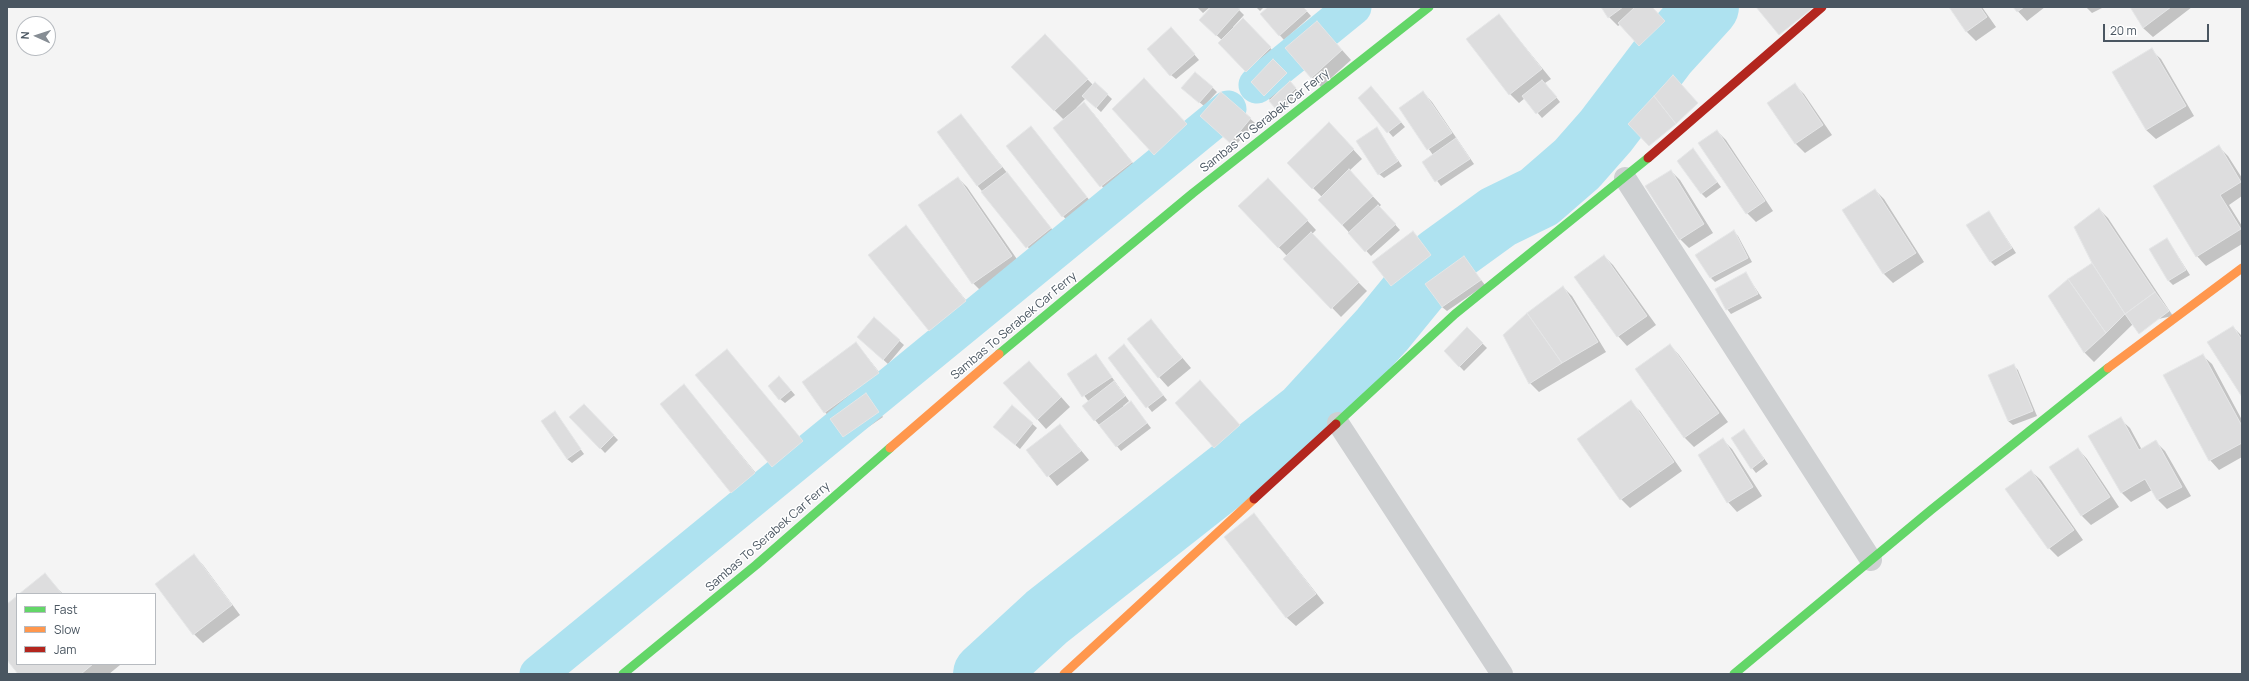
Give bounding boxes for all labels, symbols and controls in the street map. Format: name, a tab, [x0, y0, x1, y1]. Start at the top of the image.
north arrow	[16, 16, 56, 56]
scale bar	[2105, 16, 2211, 42]
text: 20 m	[2110, 22, 2137, 39]
text: N	[17, 31, 32, 40]
street label: Sambas To Serabek Car Ferry	[1198, 66, 1332, 176]
street label: Sambas To Serabek Car Ferry	[948, 269, 1080, 383]
street label: Sambas To Serabek Car Ferry	[703, 479, 833, 595]
legend	[16, 593, 156, 665]
text: Fast	[54, 601, 78, 618]
text: Slow	[54, 621, 80, 638]
text: Jam	[54, 641, 76, 658]

